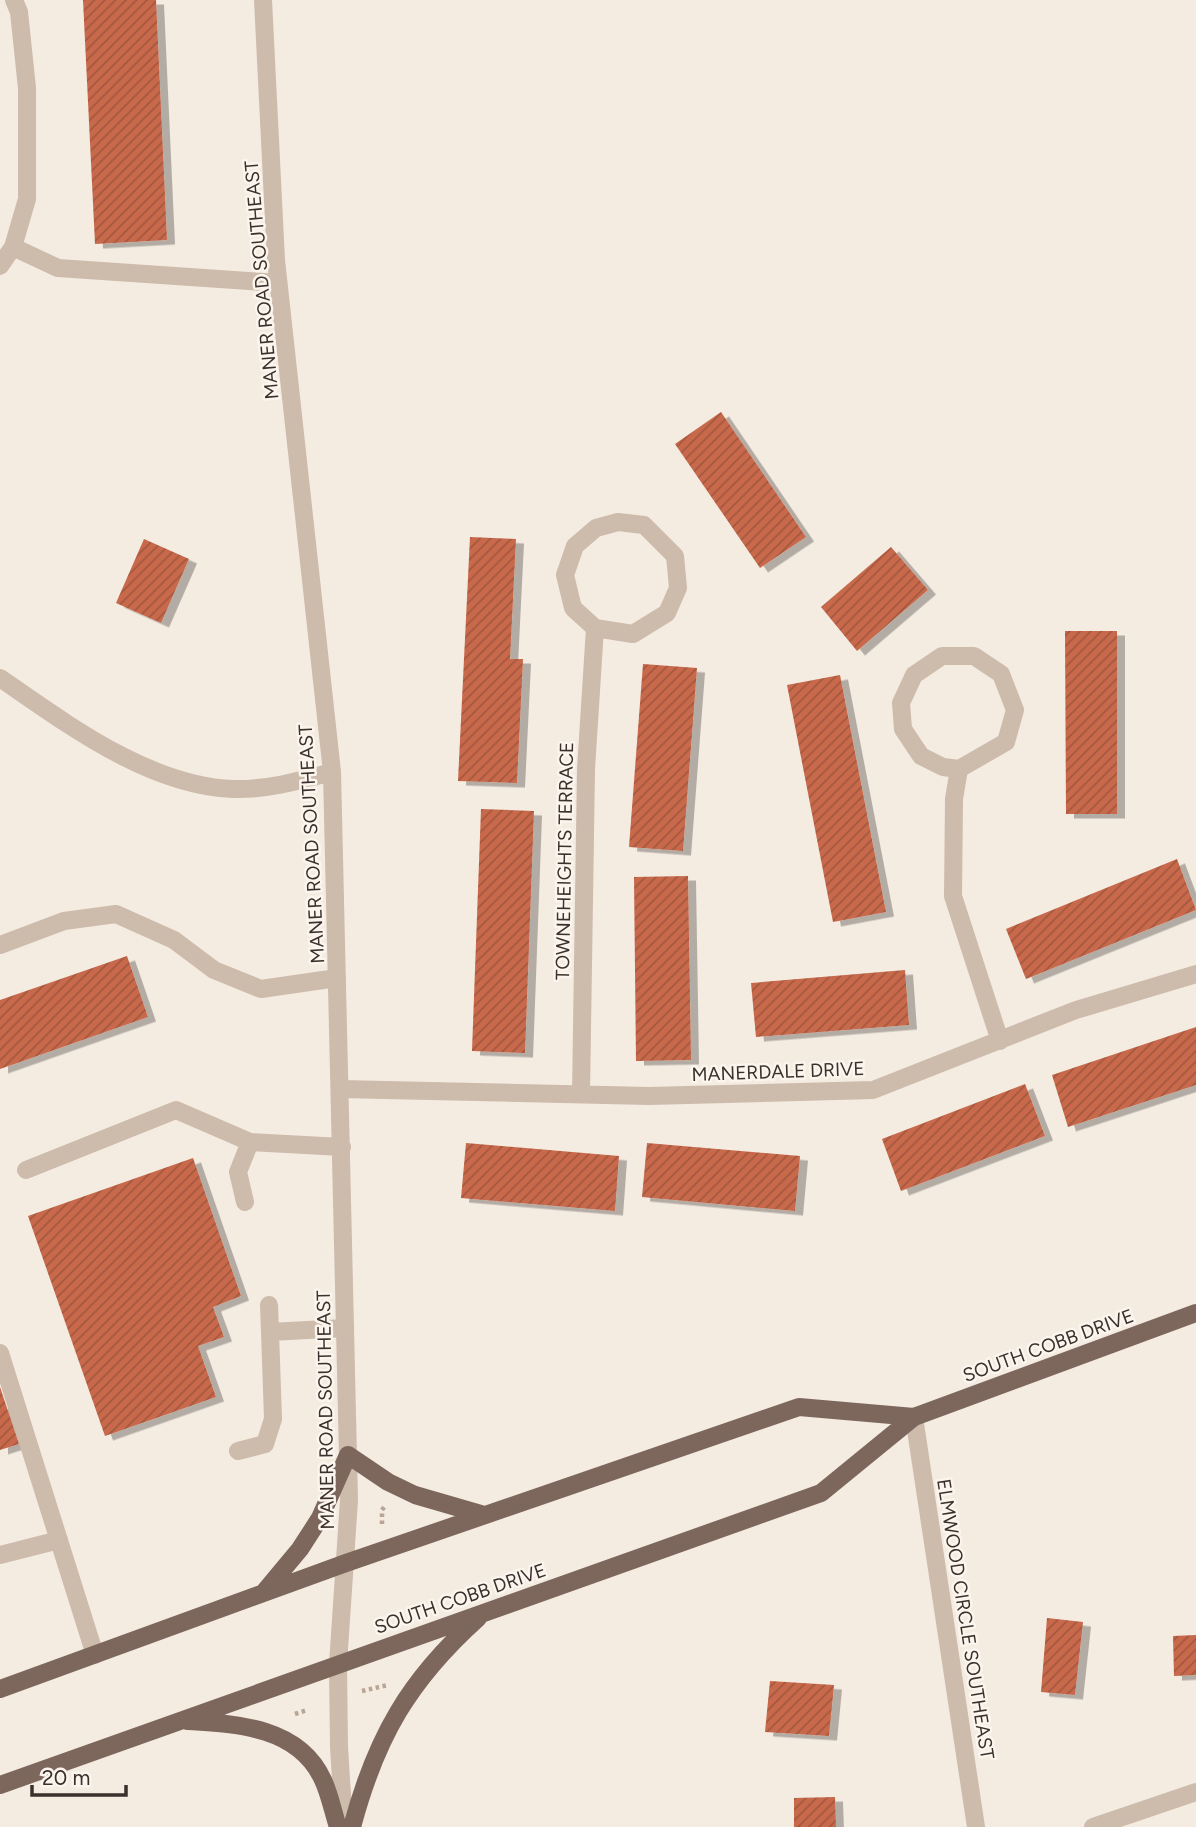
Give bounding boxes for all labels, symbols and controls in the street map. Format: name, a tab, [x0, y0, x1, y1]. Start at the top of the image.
street label: MANER ROAD SOUTHEAST	[240, 159, 283, 400]
street label: MANER ROAD SOUTHEAST	[294, 723, 329, 964]
street label: TOWNEHEIGHTS TERRACE	[551, 742, 578, 980]
street label: MANERDALE DRIVE	[691, 1057, 865, 1086]
street label: MANER ROAD SOUTHEAST	[312, 1290, 339, 1530]
street label: SOUTH COBB DRIVE	[960, 1304, 1137, 1387]
street label: ELMWOOD CIRCLE SOUTHEAST	[932, 1477, 999, 1761]
street label: SOUTH COBB DRIVE	[371, 1558, 549, 1639]
scale bar	[32, 1754, 126, 1798]
text: 20 m	[42, 1765, 90, 1790]

